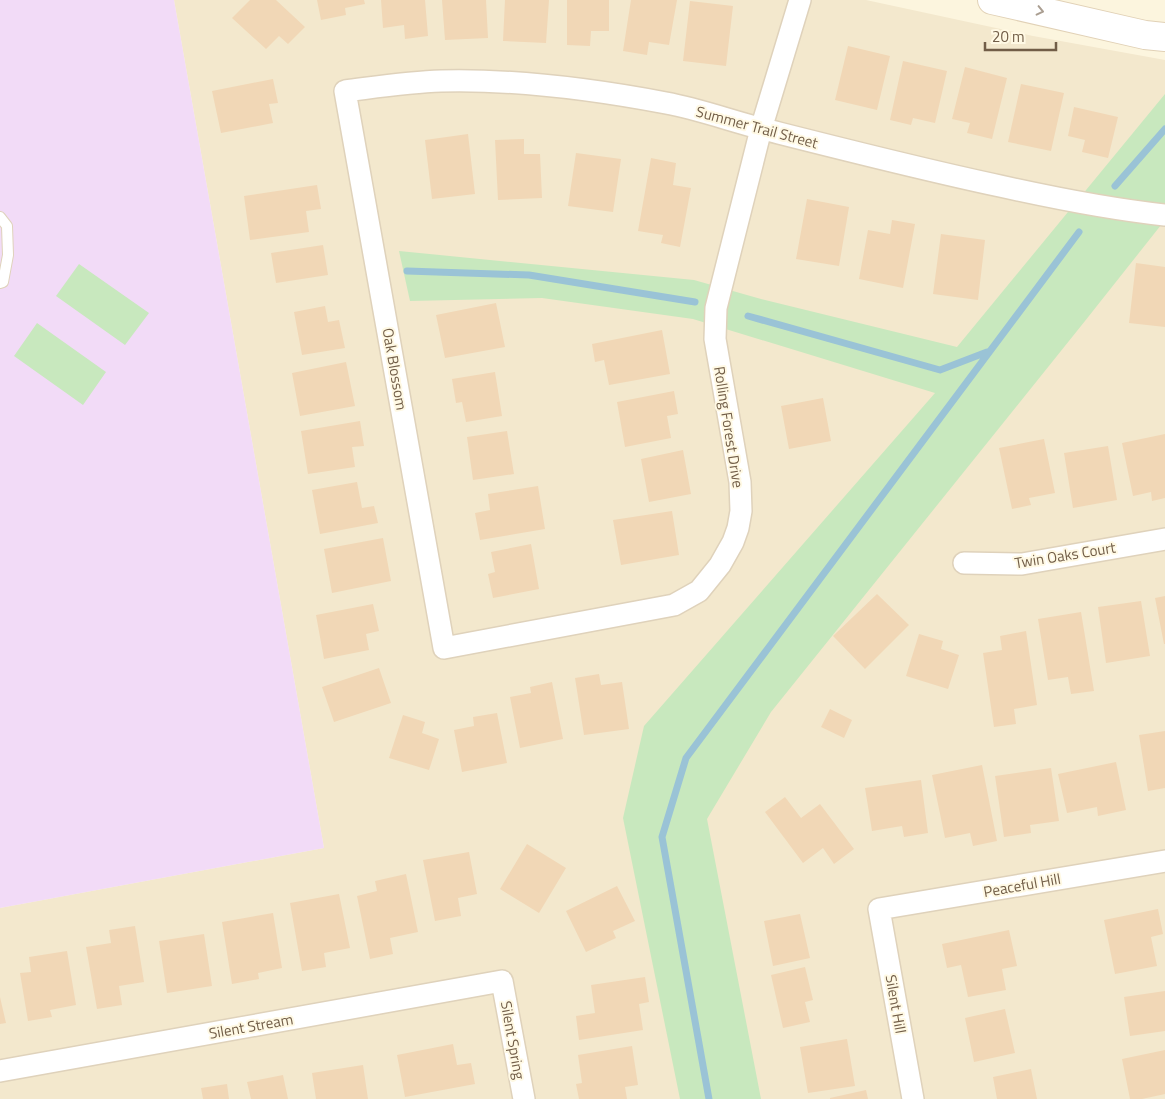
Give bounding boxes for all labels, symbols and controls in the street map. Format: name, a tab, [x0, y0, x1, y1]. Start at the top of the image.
one-way arrow	[1035, 5, 1044, 16]
scale bar	[985, 20, 1056, 52]
text: 20 m	[992, 25, 1025, 48]
street label: Summer Trail Street	[694, 100, 821, 155]
street label: Oak Blossom	[376, 326, 414, 412]
street label: Rolling Forest Drive	[708, 365, 750, 489]
street label: Twin Oaks Court	[1013, 536, 1118, 574]
street label: Peaceful Hill	[982, 867, 1062, 903]
street label: Silent Hill	[880, 973, 912, 1035]
street label: Silent Spring	[495, 999, 531, 1081]
street label: Silent Stream	[207, 1007, 295, 1045]

